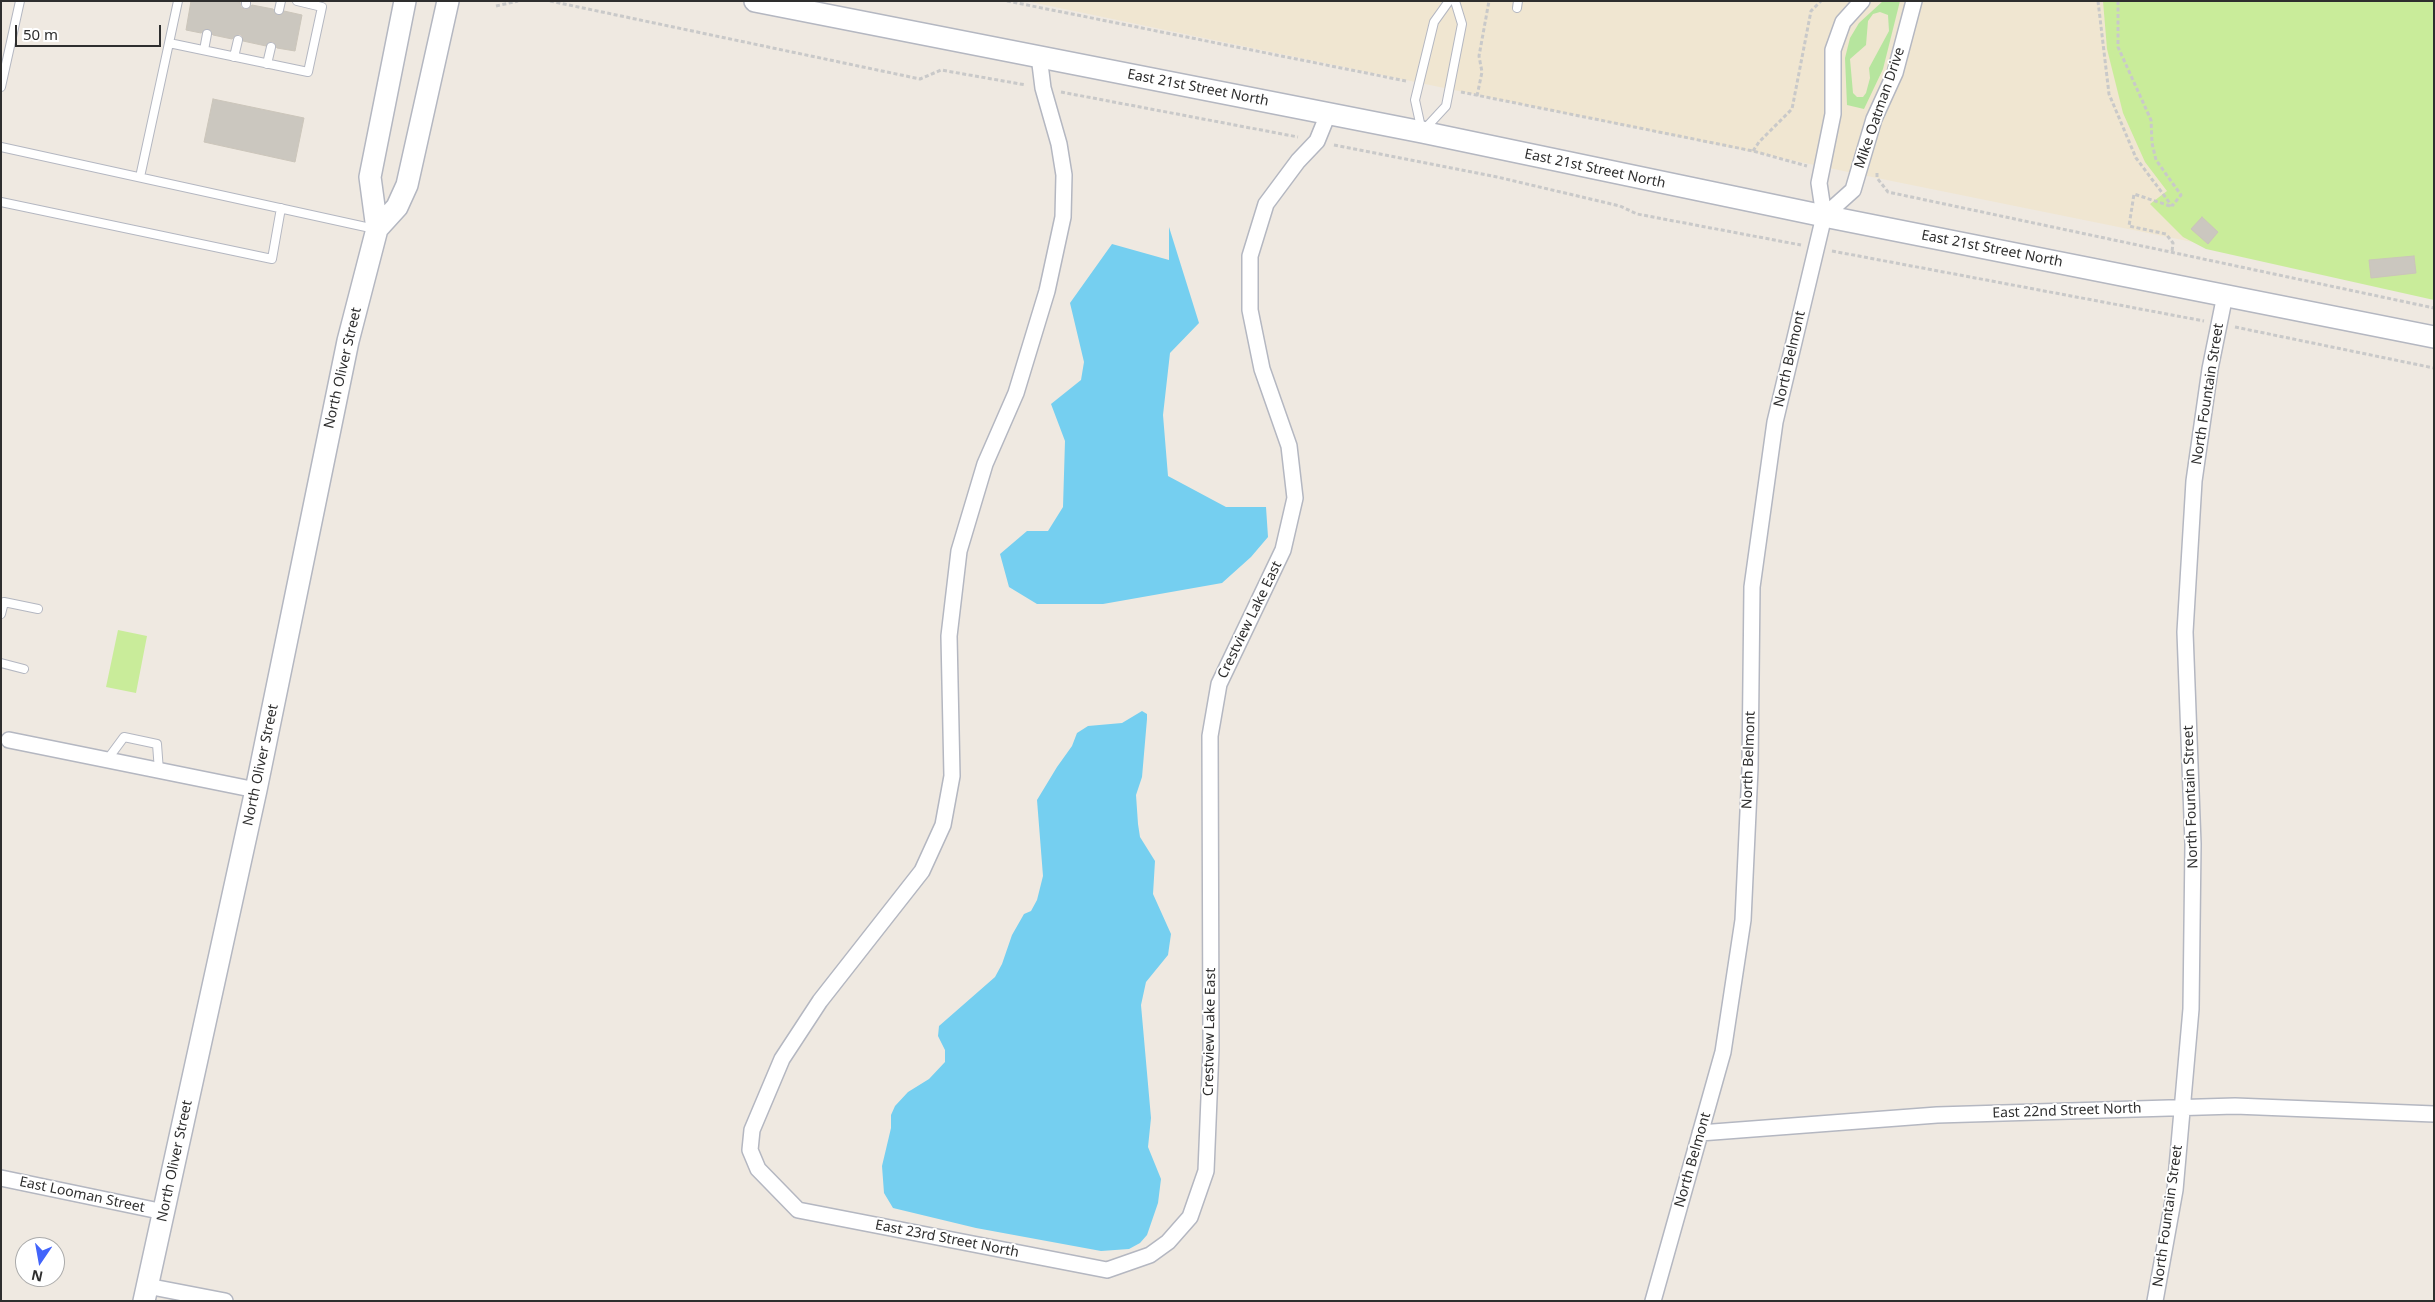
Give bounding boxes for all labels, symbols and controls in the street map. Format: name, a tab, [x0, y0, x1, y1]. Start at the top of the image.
scale bar	[18, 15, 164, 47]
text: 50 m	[23, 24, 58, 44]
street label: Mike Oatman Drive	[1851, 45, 1909, 171]
street label: East 21st Street North	[1126, 66, 1270, 110]
street label: East 21st Street North	[1523, 146, 1667, 192]
street label: East 21st Street North	[1920, 227, 2064, 271]
street label: North Oliver Street	[321, 306, 365, 430]
street label: North Belmont	[1771, 309, 1809, 409]
street label: North Fountain Street	[2189, 322, 2227, 466]
street label: Crestview Lake East	[1214, 559, 1286, 681]
street label: North Oliver Street	[240, 703, 282, 827]
street label: North Belmont	[1739, 711, 1759, 809]
street label: North Fountain Street	[2180, 725, 2202, 869]
street label: Crestview Lake East	[1200, 968, 1220, 1096]
street label: North Oliver Street	[154, 1099, 196, 1223]
street label: East 22nd Street North	[1992, 1100, 2142, 1122]
street label: North Belmont	[1671, 1111, 1715, 1209]
street label: North Fountain Street	[2150, 1144, 2186, 1288]
street label: East Looman Street	[18, 1174, 146, 1216]
street label: East 23rd Street North	[874, 1217, 1020, 1261]
north arrow	[15, 1237, 65, 1287]
text: N	[29, 1266, 45, 1287]

